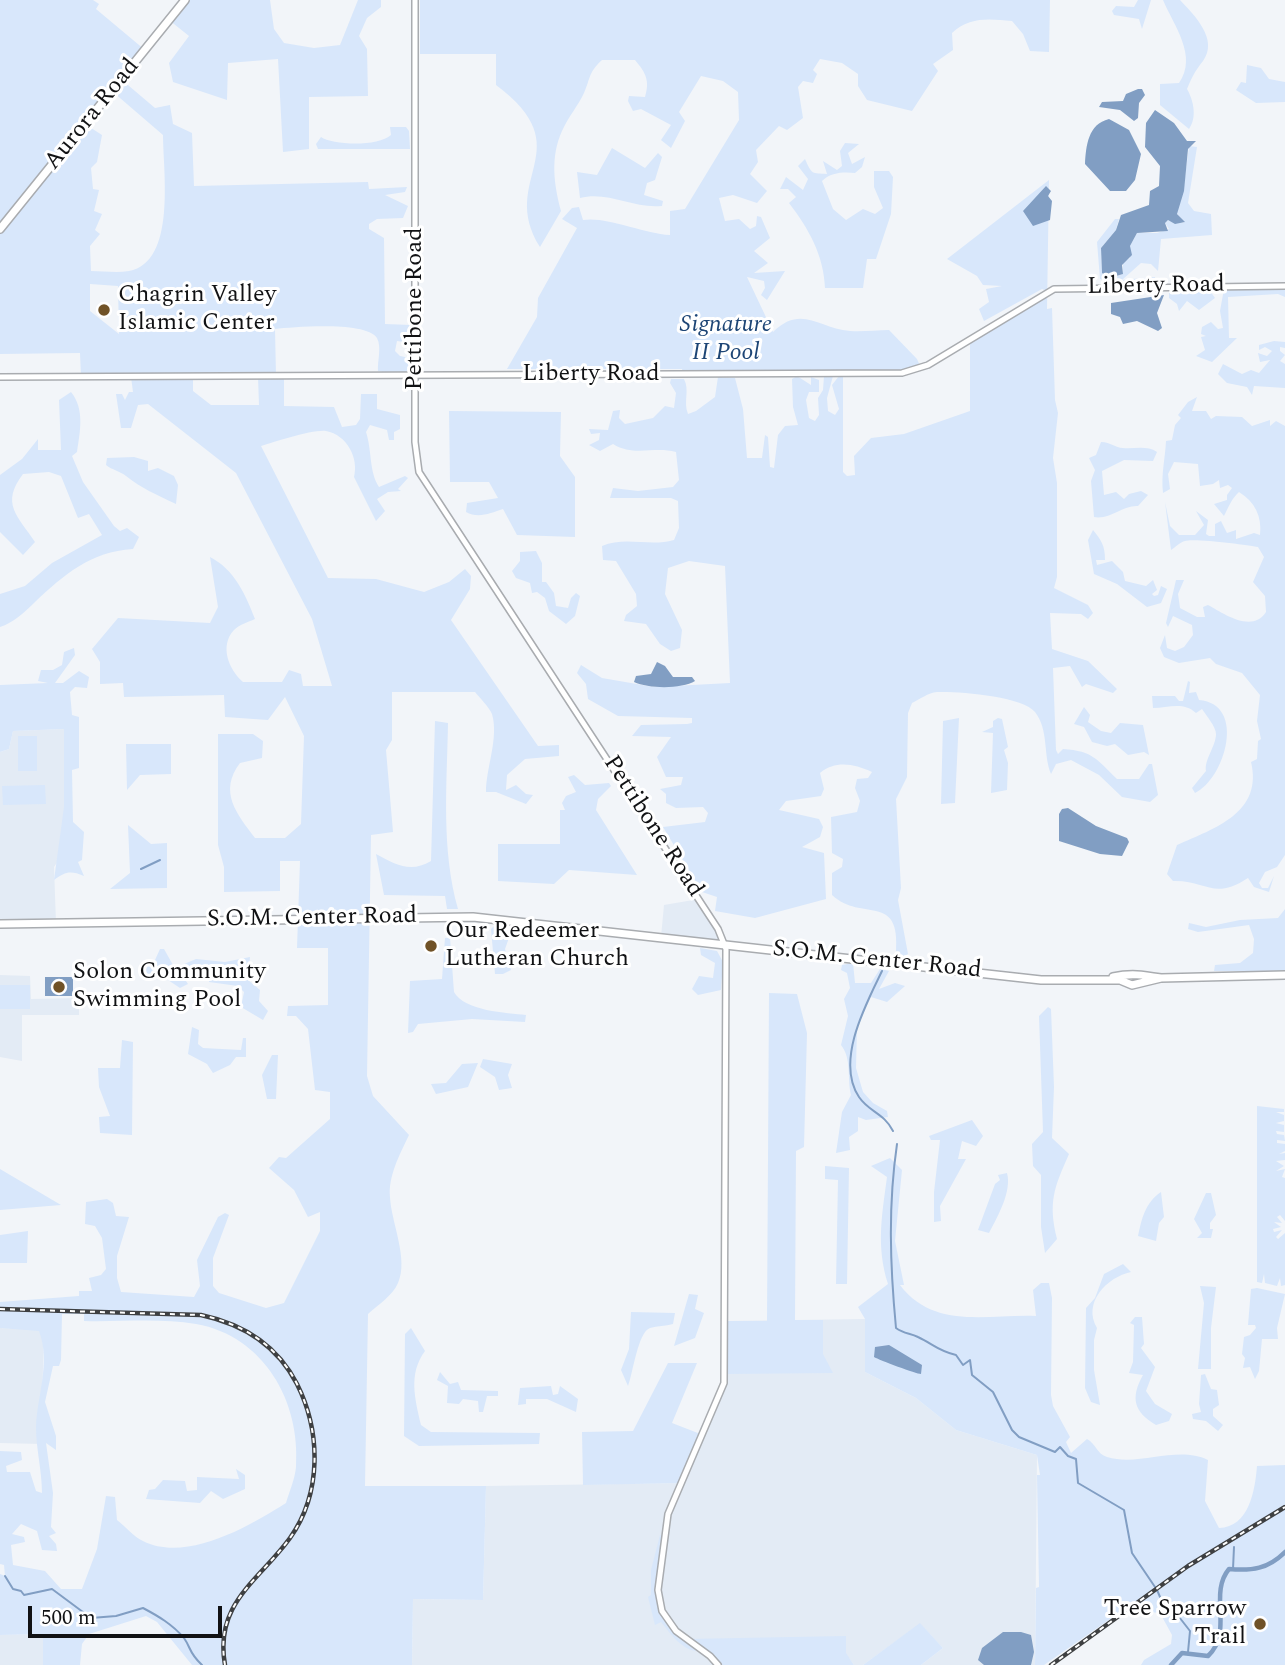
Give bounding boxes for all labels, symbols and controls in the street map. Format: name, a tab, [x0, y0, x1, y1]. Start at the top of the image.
street label: Aurora Road	[39, 53, 147, 177]
street label: Pettibone Road	[402, 227, 430, 391]
street label: Liberty Road	[1087, 271, 1225, 303]
place label: Chagrin Valley Islamic Center	[118, 282, 276, 338]
marker: Chagrin Valley Islamic Center	[96, 302, 112, 318]
park label: Signature II Pool	[680, 312, 772, 368]
street label: Liberty Road	[522, 361, 660, 389]
street label: Pettibone Road	[595, 751, 709, 903]
street label: S.O.M. Center Road	[207, 903, 417, 935]
place label: Our Redeemer Lutheran Church	[445, 918, 629, 974]
street label: S.O.M. Center Road	[771, 936, 983, 986]
marker: Our Redeemer Lutheran Church	[423, 938, 439, 954]
place label: Solon Community Swimming Pool	[73, 959, 266, 1015]
marker: Solon Community Swimming Pool	[51, 979, 67, 995]
scale bar	[32, 1592, 226, 1636]
place label: Tree Sparrow Trail	[1103, 1596, 1246, 1652]
text: 500 m	[41, 1602, 96, 1634]
marker: Tree Sparrow Trail	[1252, 1616, 1268, 1632]

